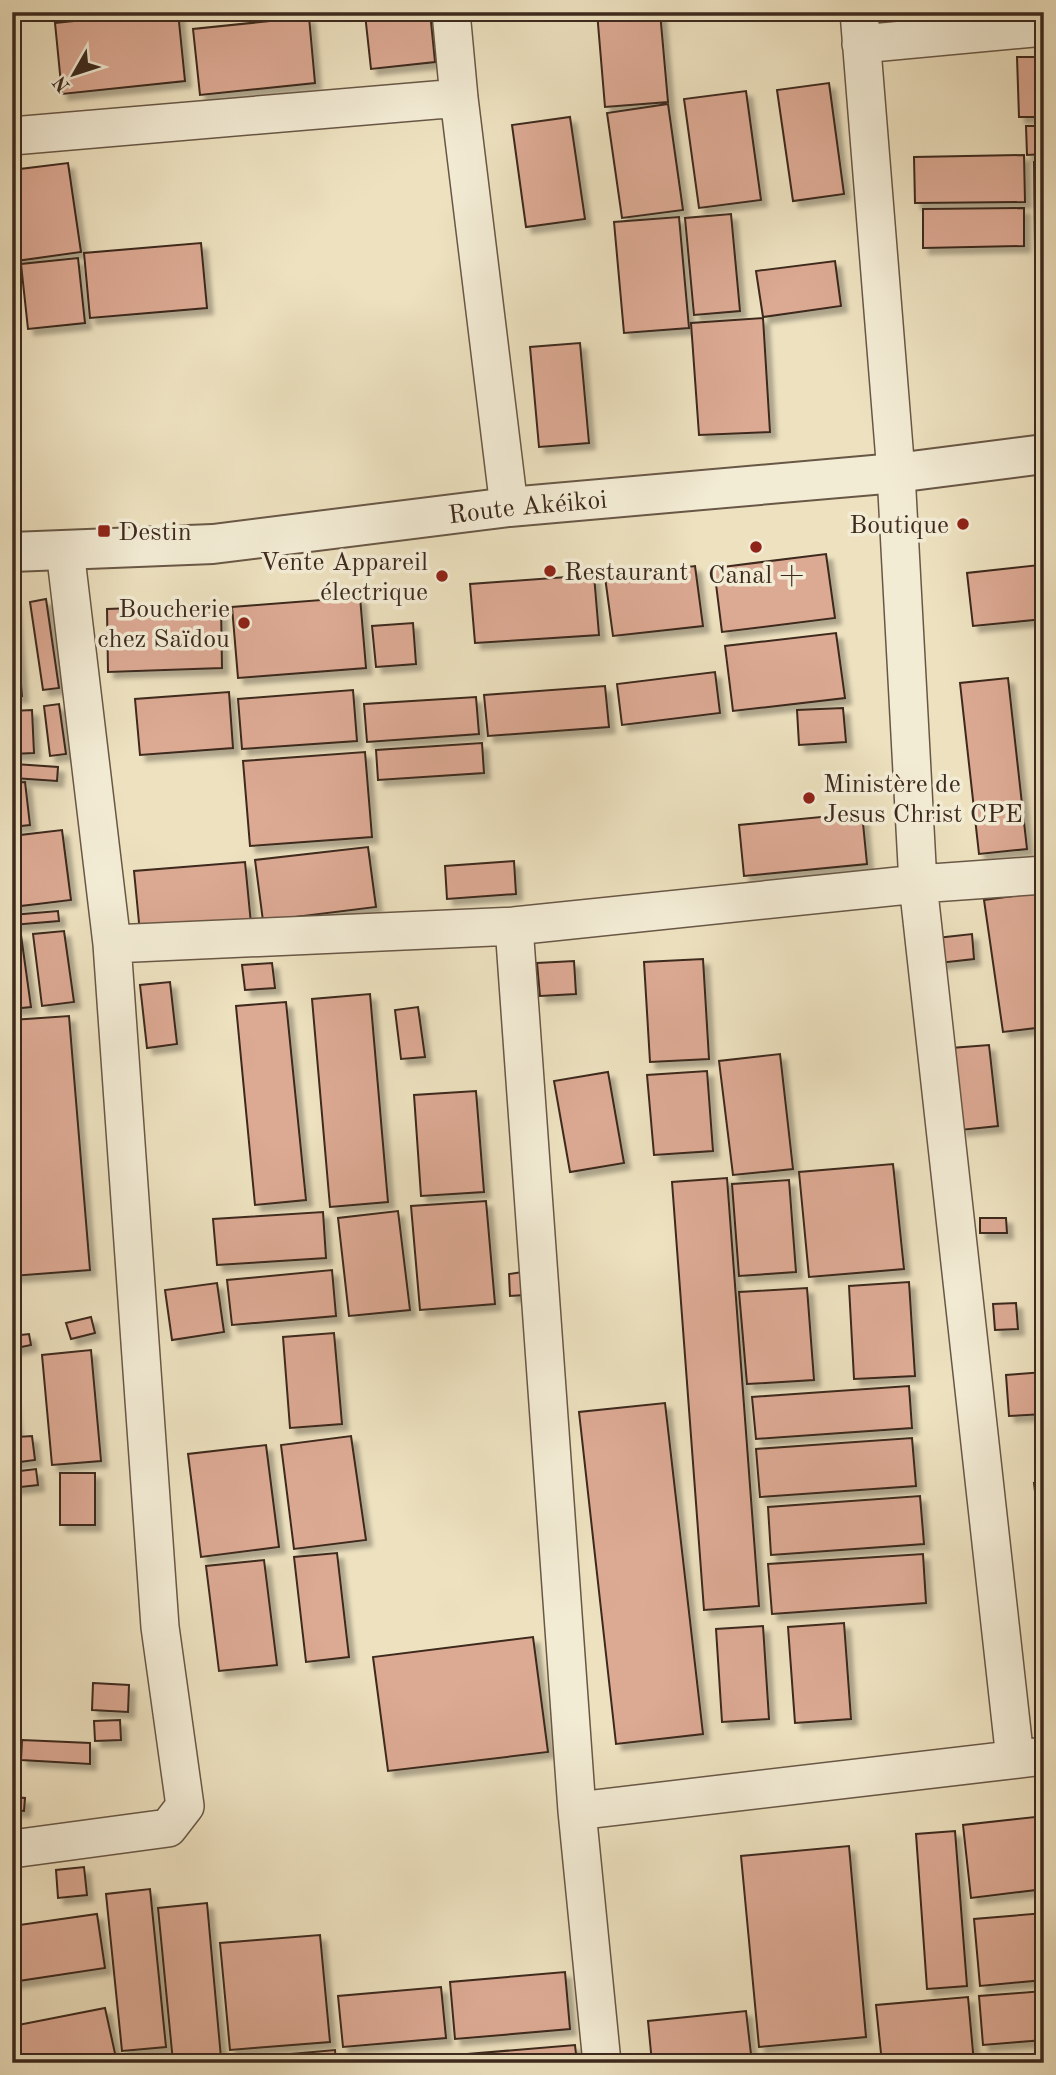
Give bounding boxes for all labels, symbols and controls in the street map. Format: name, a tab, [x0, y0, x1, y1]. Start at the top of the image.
north arrow	[38, 38, 108, 108]
text: N	[50, 71, 75, 95]
street label: Route Akéikoi	[447, 487, 608, 529]
place label: Boutique	[849, 513, 949, 539]
marker: Boutique	[955, 516, 971, 532]
place label: Destin	[118, 520, 192, 546]
marker: Destin	[96, 523, 112, 539]
marker: Canal +	[748, 539, 764, 555]
place label: Vente Appareil électrique	[260, 550, 428, 606]
place label: Restaurant	[564, 560, 688, 586]
marker: Restaurant	[542, 563, 558, 579]
place label: Canal +	[708, 563, 804, 589]
marker: Vente Appareil électrique	[434, 568, 450, 584]
place label: Boucherie chez Saïdou	[97, 597, 230, 653]
marker: Boucherie chez Saïdou	[236, 615, 252, 631]
place label: Ministère de Jesus Christ CPE	[823, 772, 1023, 828]
marker: Ministère de Jesus Christ CPE	[801, 790, 817, 806]

